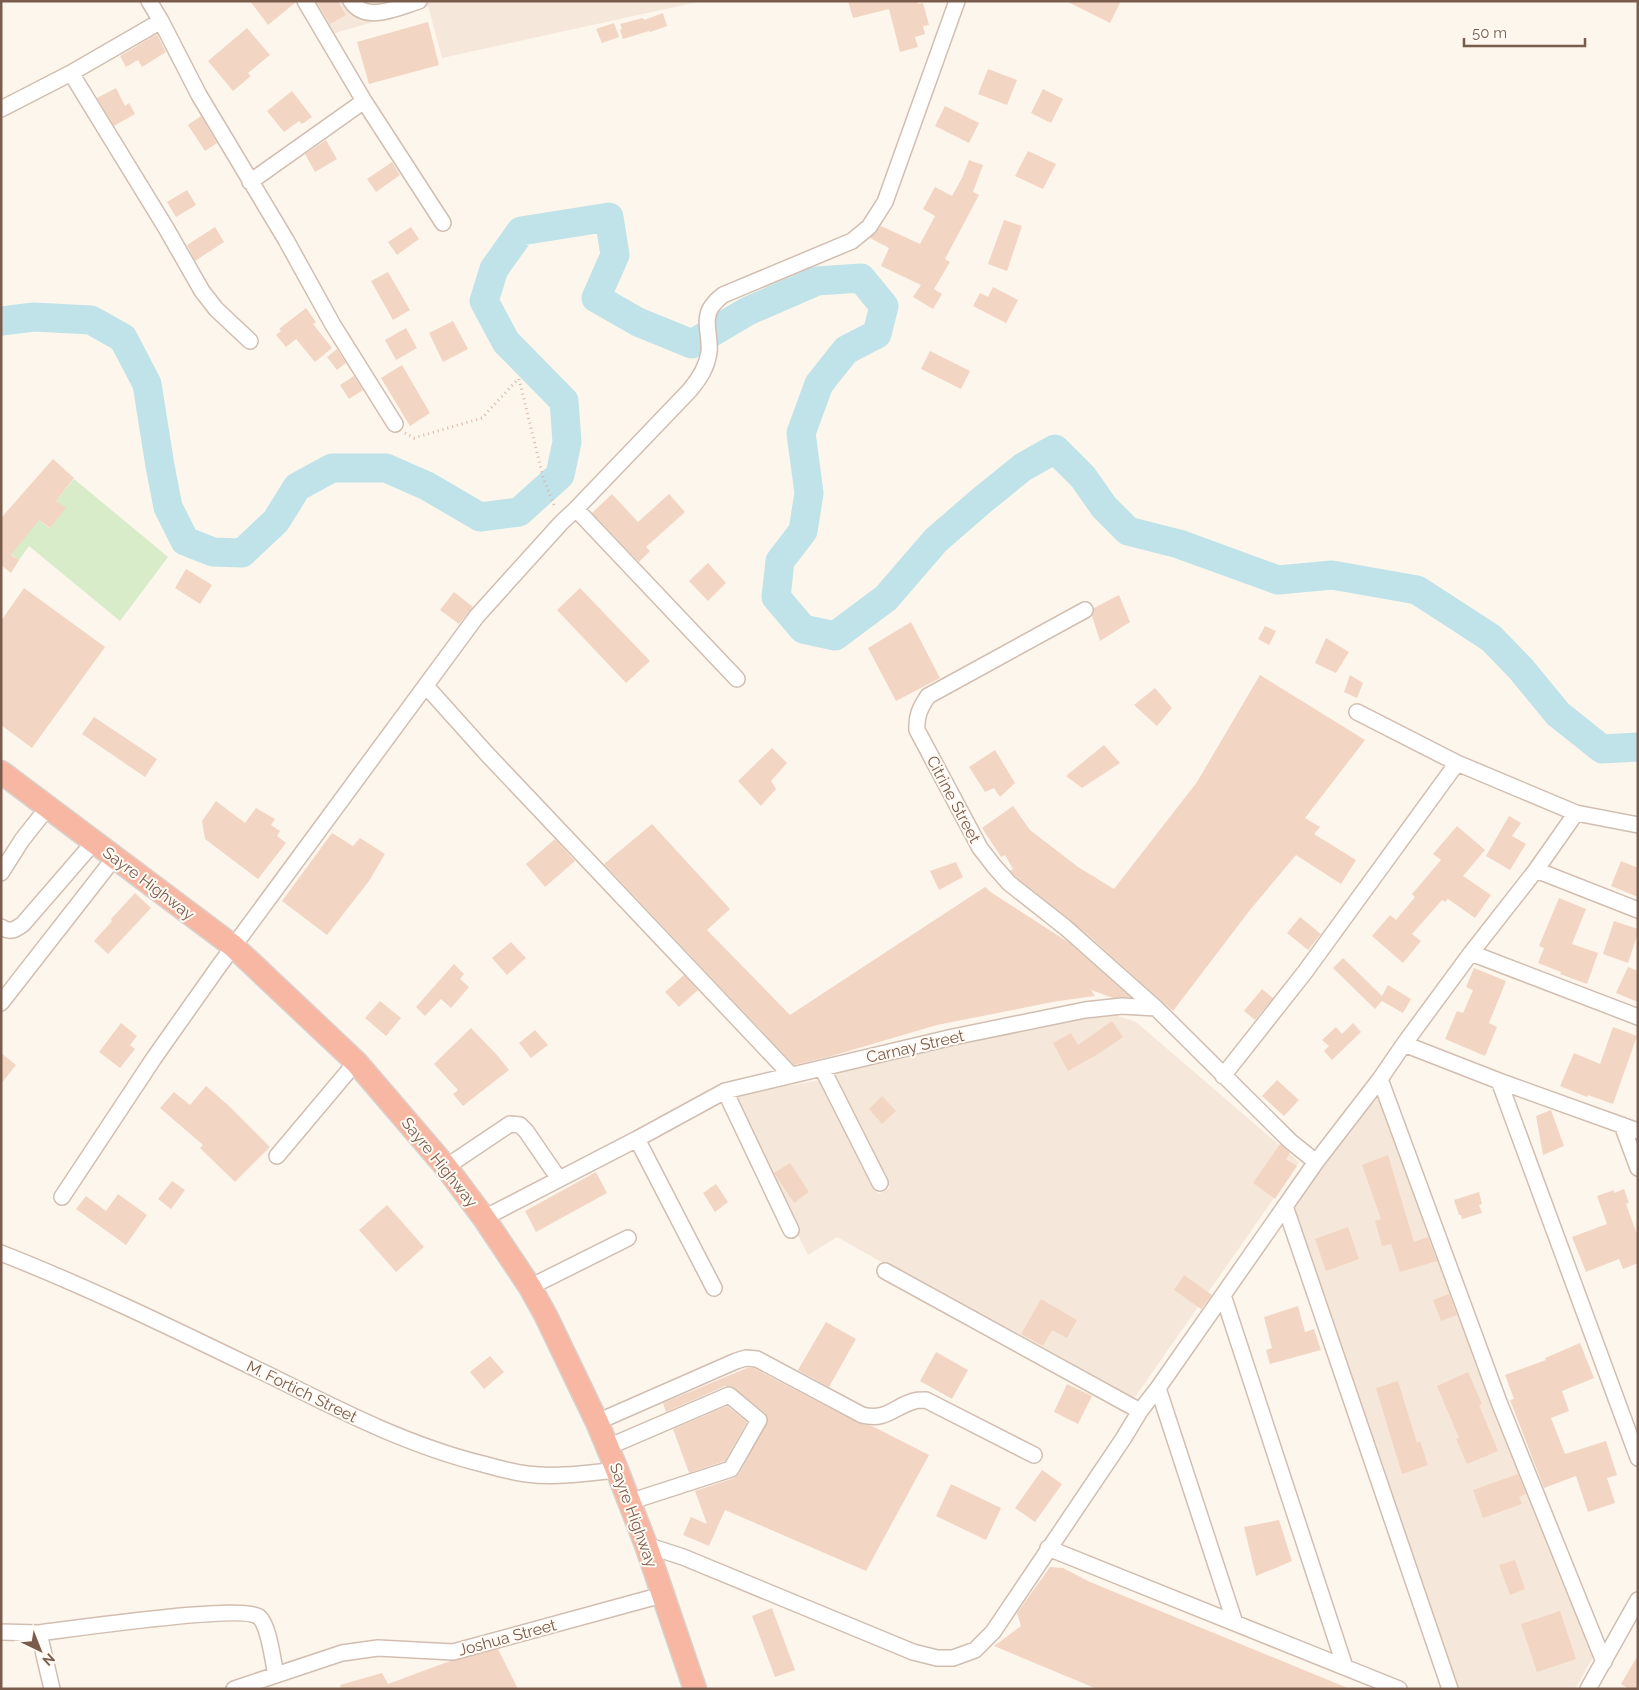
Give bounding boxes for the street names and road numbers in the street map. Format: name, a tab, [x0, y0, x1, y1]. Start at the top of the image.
street label: Citrine Street	[923, 752, 985, 847]
street label: Sayre Highway	[99, 843, 199, 924]
street label: Carnay Street	[864, 1026, 966, 1067]
street label: Sayre Highway	[398, 1114, 482, 1211]
street label: M. Fortich Street	[243, 1356, 361, 1427]
street label: Sayre Highway	[606, 1460, 661, 1570]
street label: Joshua Street	[456, 1615, 559, 1660]

